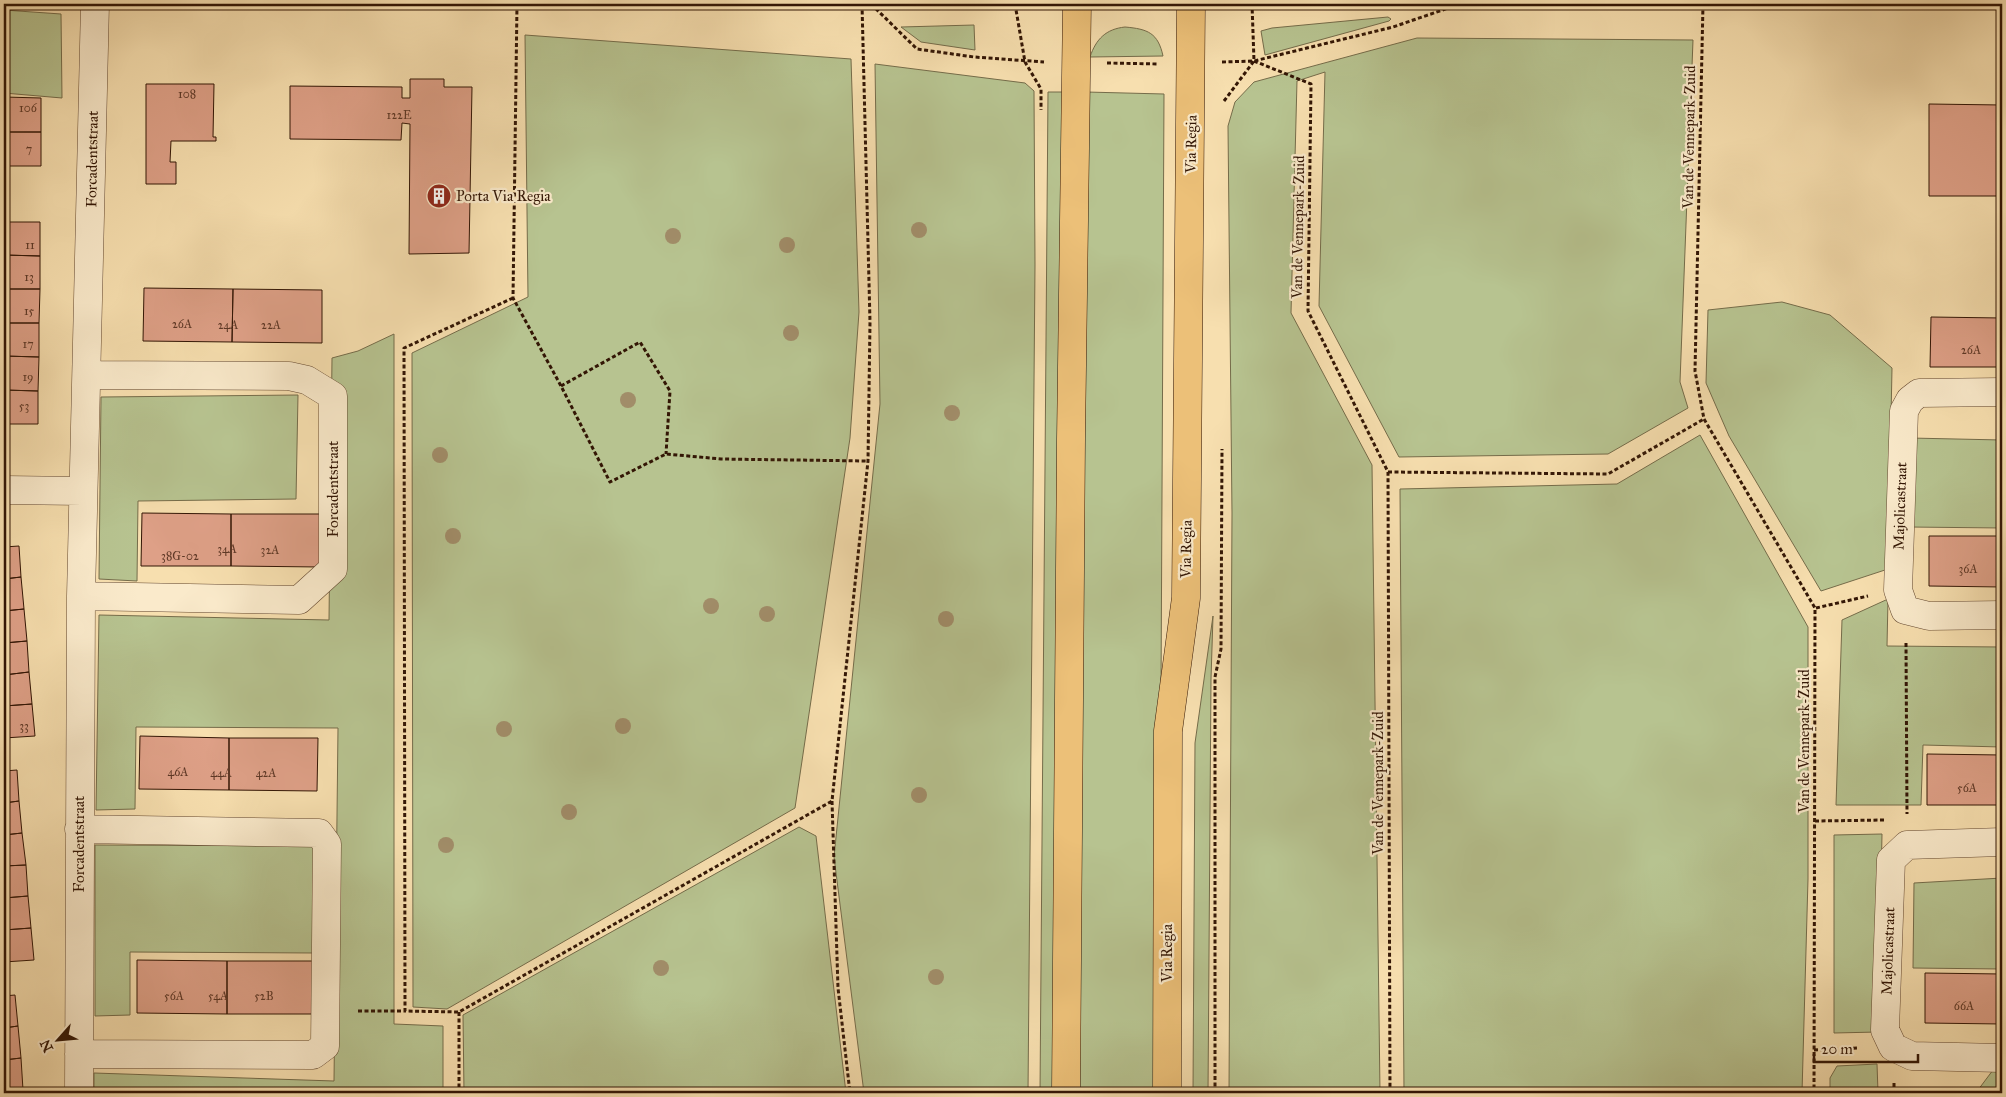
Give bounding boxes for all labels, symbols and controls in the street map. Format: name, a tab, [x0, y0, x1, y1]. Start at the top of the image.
street label: Van de Vennepark-Zuid	[1679, 65, 1699, 210]
house number: 108	[178, 87, 196, 101]
house number: 106	[19, 101, 38, 115]
house number: 122E	[386, 108, 412, 122]
street label: Forcadentstraat	[82, 110, 102, 208]
street label: Via Regia	[1181, 114, 1201, 174]
house number: 7	[26, 142, 32, 156]
street label: Van de Vennepark-Zuid	[1288, 155, 1308, 300]
building icon: Porta Via Regia	[426, 183, 452, 209]
place label: Porta Via Regia	[456, 187, 551, 205]
house number: 11	[25, 238, 35, 252]
house number: 13	[24, 270, 34, 284]
house number: 15	[24, 304, 35, 318]
house number: 26A	[172, 317, 192, 331]
house number: 24A	[218, 318, 238, 332]
house number: 22A	[261, 318, 281, 332]
house number: 17	[22, 337, 34, 351]
house number: 26A	[1961, 343, 1981, 357]
house number: 19	[22, 370, 34, 384]
house number: 53	[19, 399, 29, 413]
street label: Forcadentstraat	[324, 440, 342, 537]
street label: Majolicastraat	[1889, 461, 1911, 550]
street label: Via Regia	[1176, 519, 1196, 579]
house number: 34A	[217, 542, 237, 556]
house number: 32A	[261, 543, 279, 557]
house number: 38G-02	[161, 549, 199, 563]
house number: 36A	[1958, 562, 1978, 576]
street label: Van de Vennepark-Zuid	[1795, 669, 1813, 814]
street label: Van de Vennepark-Zuid	[1369, 711, 1387, 856]
house number: 33	[19, 719, 29, 733]
house number: 46A	[168, 765, 188, 779]
house number: 44A	[210, 766, 232, 780]
house number: 42A	[256, 766, 276, 780]
house number: 56A	[1957, 781, 1977, 795]
street label: Forcadentstraat	[70, 795, 88, 892]
street label: Majolicastraat	[1877, 906, 1899, 995]
street label: Via Regia	[1158, 923, 1176, 983]
house number: 56A	[164, 989, 184, 1003]
house number: 54A	[208, 989, 228, 1003]
house number: 52B	[254, 989, 274, 1003]
house number: 66A	[1954, 999, 1974, 1013]
north arrow	[32, 1014, 82, 1064]
scale bar	[1814, 1032, 1917, 1064]
text: N	[37, 1036, 57, 1055]
text: 20 m	[1821, 1040, 1853, 1058]

